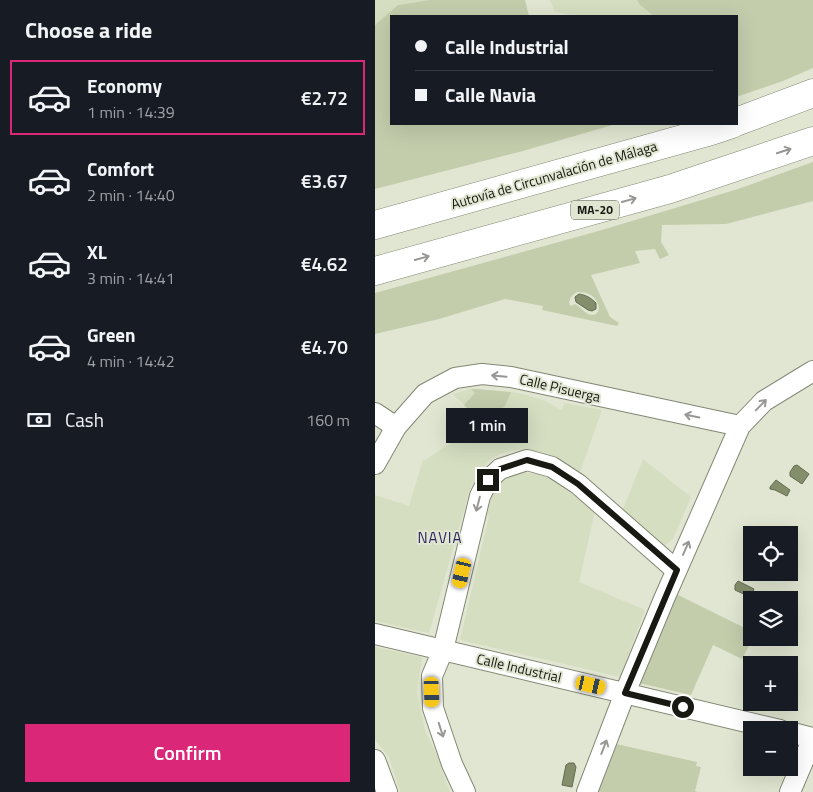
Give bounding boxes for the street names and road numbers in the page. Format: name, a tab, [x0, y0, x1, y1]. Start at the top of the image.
street label: Autovía de Circunvalación de Málaga	[448, 135, 659, 214]
road number: MA-20	[571, 200, 619, 220]
street label: Calle Pisuerga	[518, 368, 603, 407]
street label: Calle Industrial	[475, 648, 564, 687]

